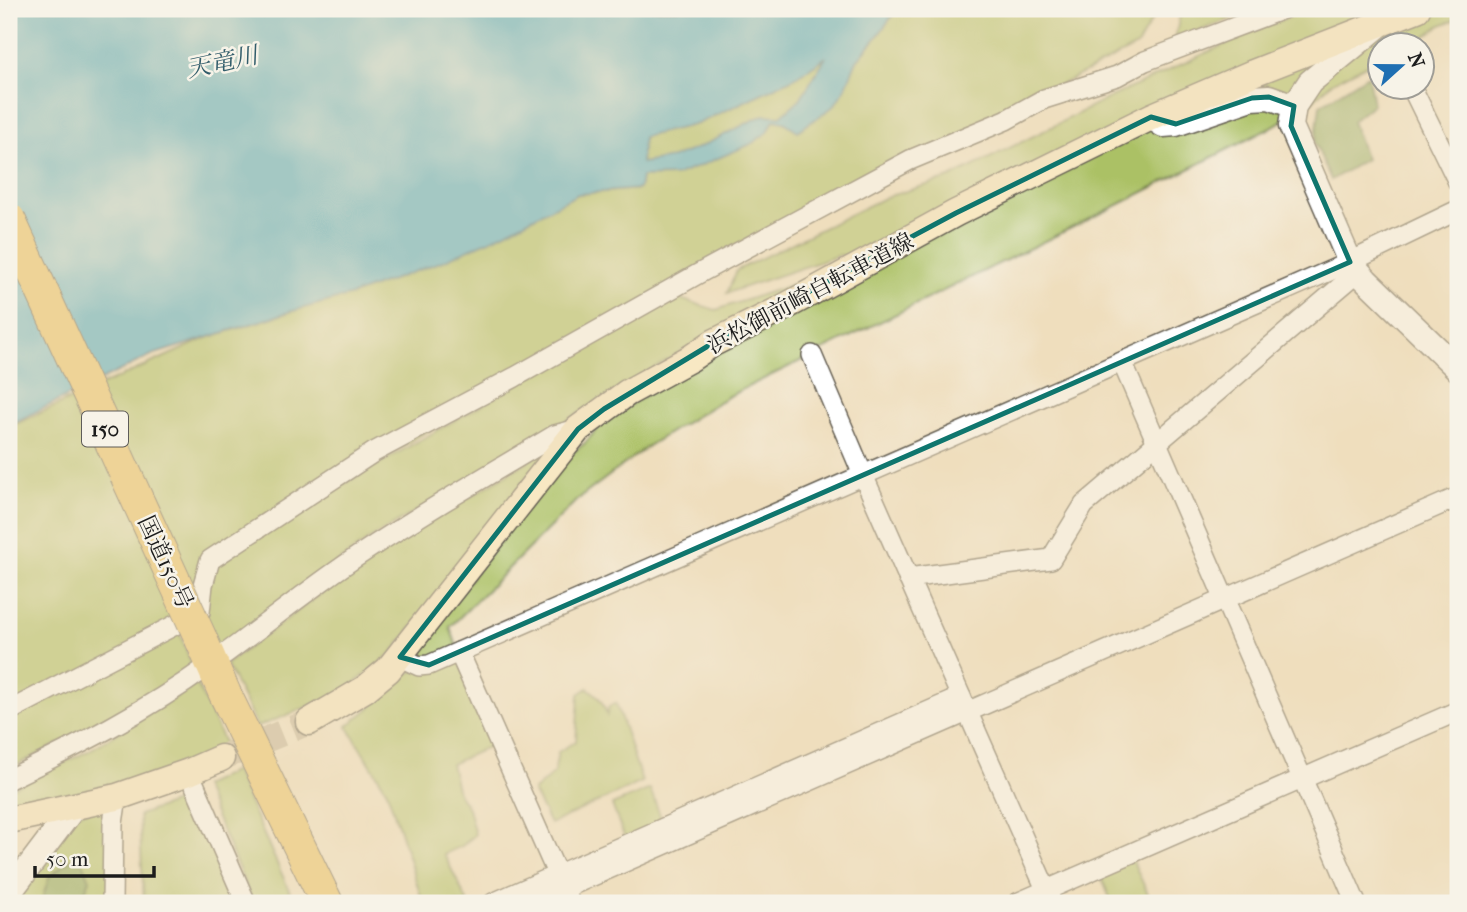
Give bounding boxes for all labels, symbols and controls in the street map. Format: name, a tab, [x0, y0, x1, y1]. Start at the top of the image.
north arrow	[1366, 32, 1436, 102]
water label: 天竜川	[184, 40, 263, 83]
text: N	[1403, 50, 1429, 71]
street label: 浜松御前崎自転車道線	[702, 228, 918, 359]
road number: 150	[82, 412, 128, 446]
street label: 国道150号	[132, 511, 199, 613]
scale bar	[35, 835, 154, 879]
text: 50 m	[46, 847, 89, 871]

